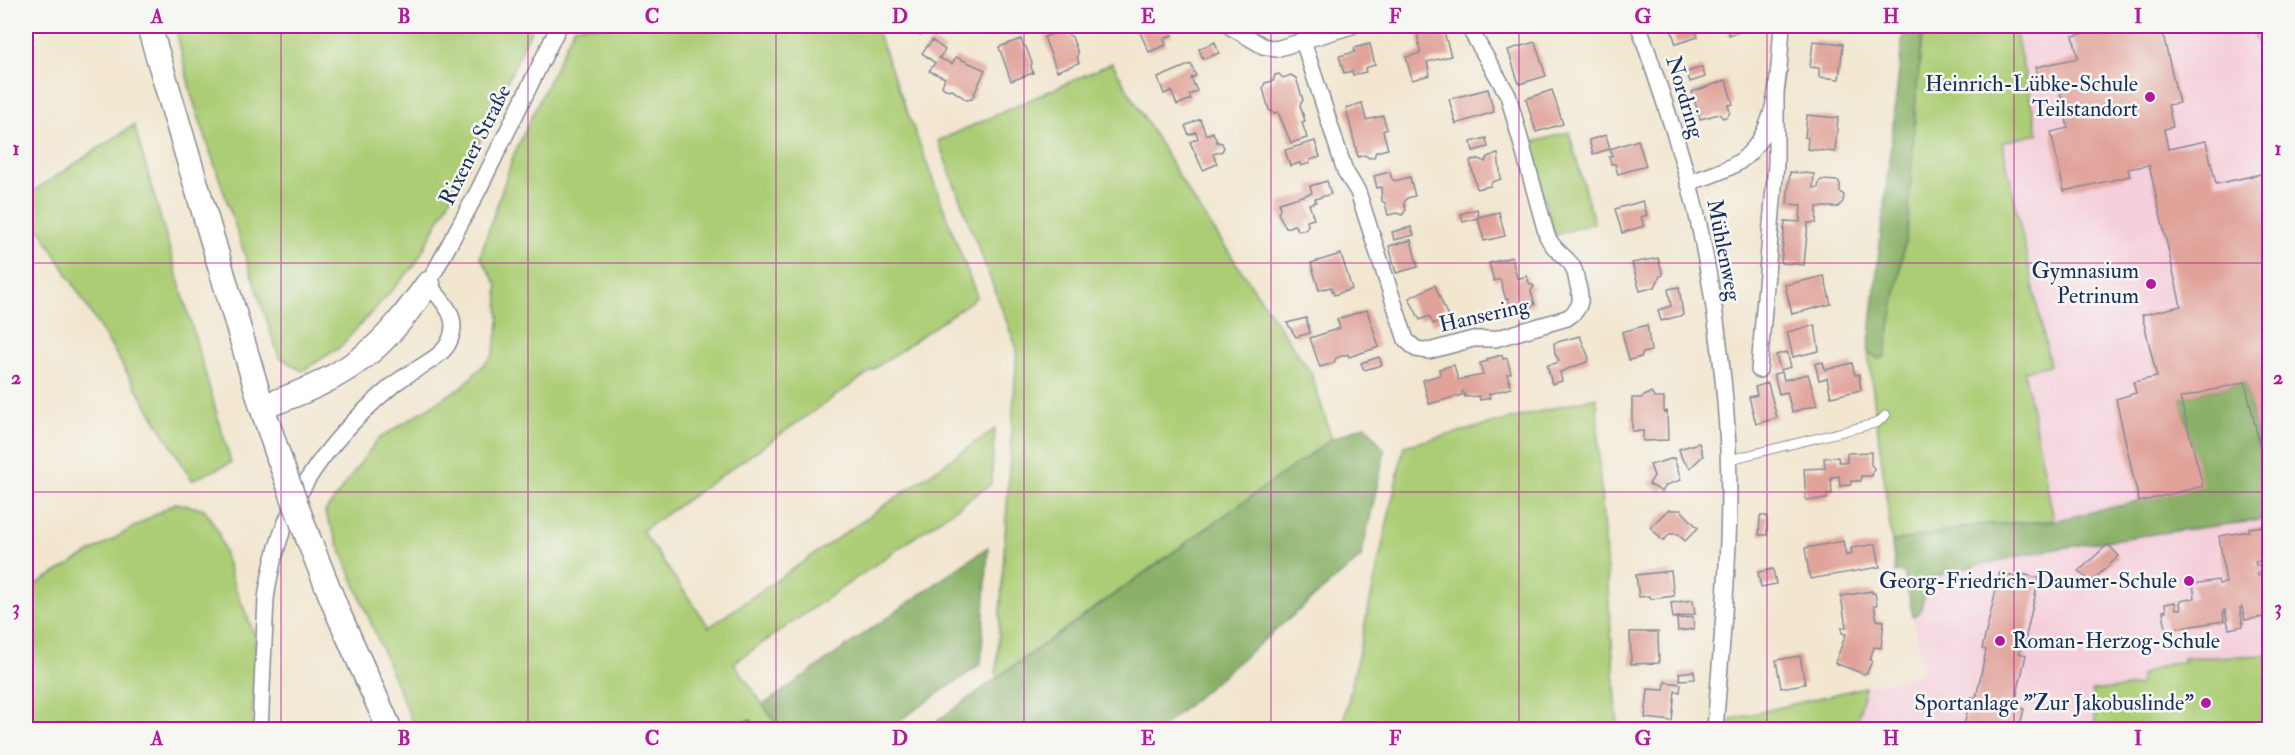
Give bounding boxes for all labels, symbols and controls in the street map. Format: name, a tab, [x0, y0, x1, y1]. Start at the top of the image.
text: A	[150, 4, 164, 29]
text: B	[397, 4, 411, 29]
text: C	[645, 4, 659, 29]
text: D	[892, 4, 908, 29]
text: E	[1141, 4, 1156, 29]
text: F	[1389, 4, 1402, 29]
text: G	[1635, 4, 1652, 29]
text: H	[1883, 4, 1899, 29]
text: I	[2134, 4, 2142, 29]
street label: Nordring	[1659, 52, 1711, 143]
place label: Heinrich-Lübke-Schule Teilstandort	[1925, 70, 2138, 123]
street label: Rixener Straße	[433, 80, 517, 210]
marker: Heinrich-Lübke-Schule Teilstandort	[2143, 90, 2157, 104]
text: 1	[12, 136, 20, 161]
text: 1	[2274, 136, 2282, 161]
street label: Mühlenweg	[1700, 197, 1748, 304]
place label: Gymnasium Petrinum	[2032, 257, 2139, 310]
marker: Gymnasium Petrinum	[2144, 277, 2158, 291]
street label: Hansering	[1436, 291, 1533, 339]
text: 2	[11, 365, 21, 390]
text: 2	[2273, 365, 2283, 390]
place label: Georg-Friedrich-Daumer-Schule	[1879, 567, 2177, 595]
marker: Georg-Friedrich-Daumer-Schule	[2182, 574, 2196, 588]
text: 3	[12, 595, 20, 620]
text: 3	[2274, 595, 2282, 620]
place label: Roman-Herzog-Schule	[2012, 627, 2220, 655]
marker: Roman-Herzog-Schule	[1993, 634, 2007, 648]
place label: Sportanlage "Zur Jakobuslinde"	[1914, 689, 2194, 718]
marker: Sportanlage "Zur Jakobuslinde"	[2199, 696, 2213, 710]
text: A	[150, 726, 164, 751]
text: B	[397, 726, 411, 751]
text: C	[645, 726, 659, 751]
text: D	[892, 726, 908, 751]
text: E	[1141, 726, 1156, 751]
text: F	[1389, 726, 1402, 751]
text: G	[1635, 726, 1652, 751]
text: H	[1883, 726, 1899, 751]
text: I	[2134, 726, 2142, 751]

